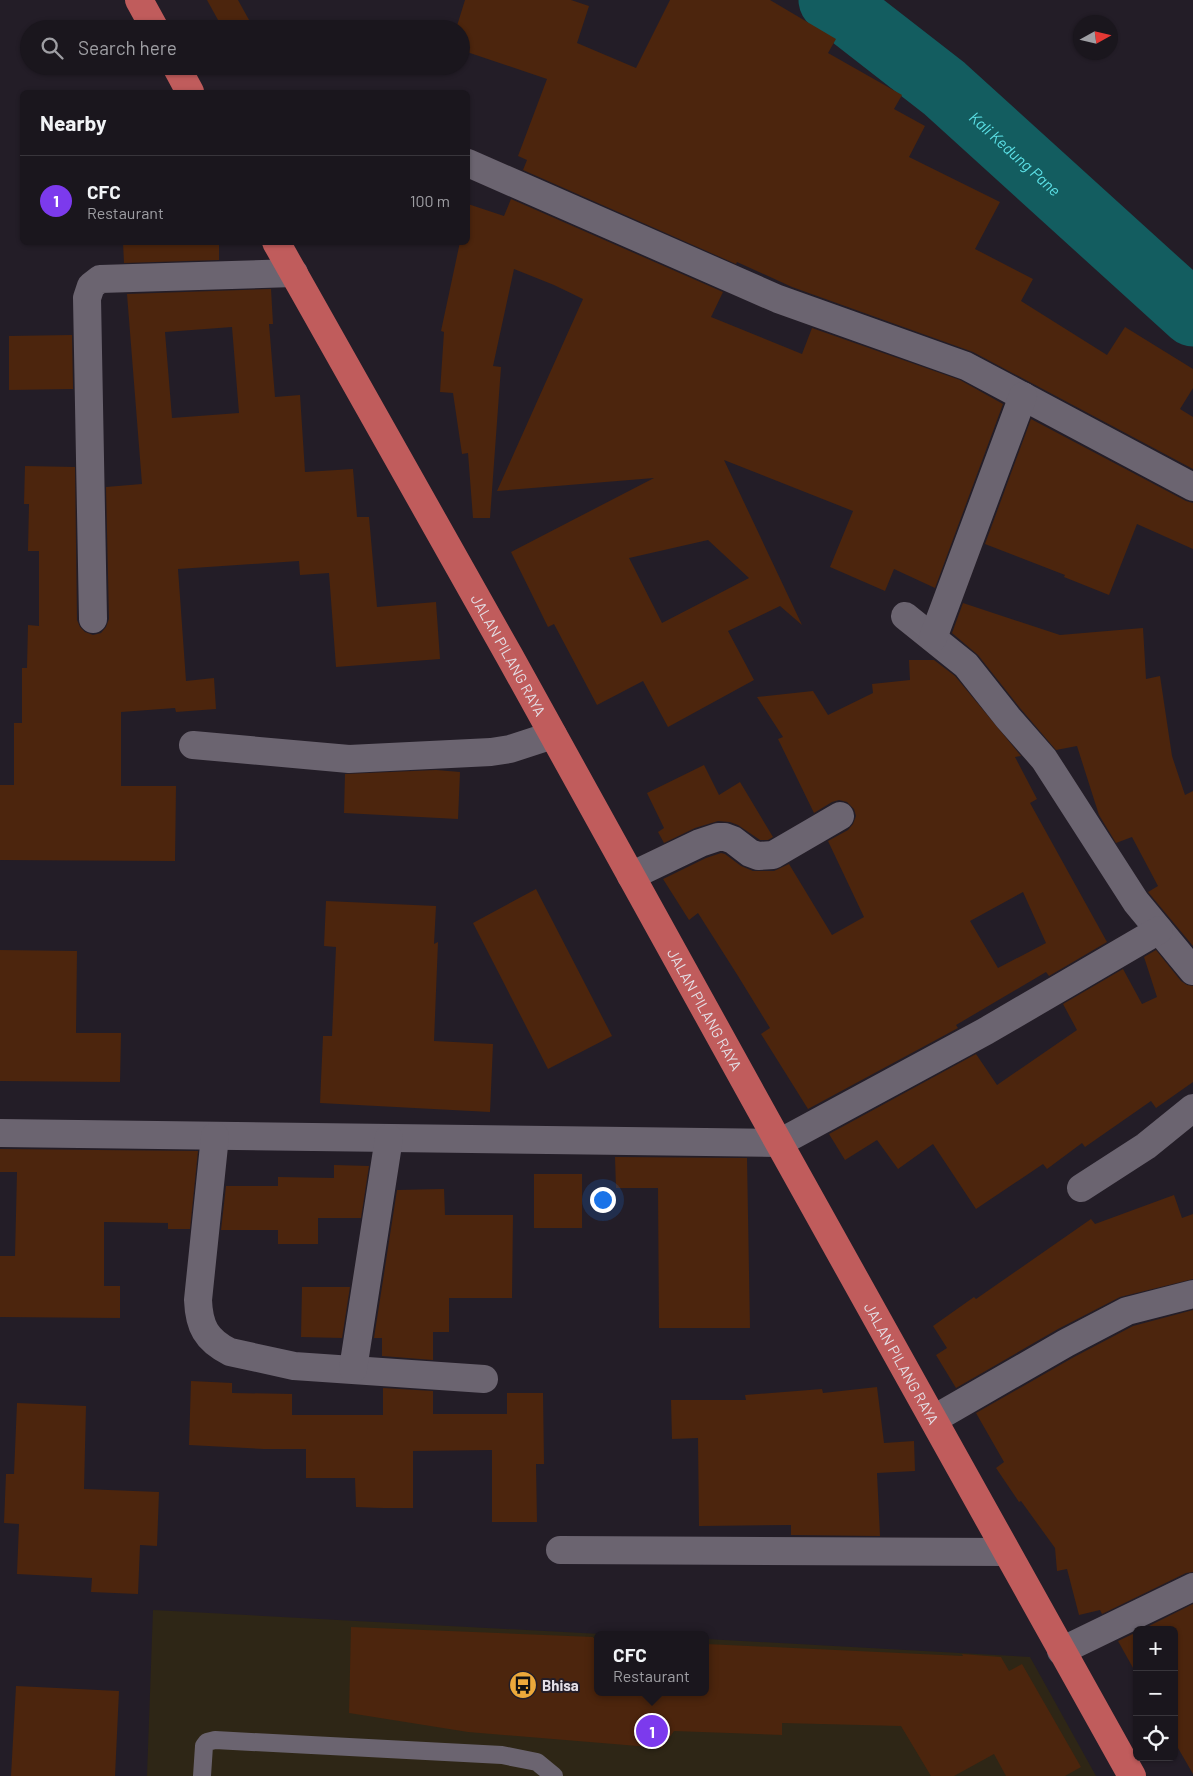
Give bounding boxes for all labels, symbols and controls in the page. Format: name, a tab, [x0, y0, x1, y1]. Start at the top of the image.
north arrow	[1073, 15, 1118, 60]
search box	[20, 20, 470, 75]
icon: search	[38, 34, 66, 62]
text: Search here	[78, 36, 177, 59]
water label: Kali Kedung Pane	[966, 107, 1065, 199]
text: Nearby	[40, 110, 106, 135]
text: CFC	[87, 180, 121, 203]
text: 1	[53, 191, 59, 210]
text: 100 m	[410, 191, 450, 210]
text: Restaurant	[87, 203, 164, 222]
street label: JALAN PILANG RAYA	[467, 591, 550, 719]
street label: JALAN PILANG RAYA	[664, 945, 746, 1073]
your location	[590, 1187, 616, 1213]
street label: JALAN PILANG RAYA	[861, 1299, 943, 1427]
map controls	[1133, 1626, 1178, 1761]
button: +	[1133, 1626, 1178, 1671]
popup	[594, 1631, 709, 1696]
text: CFC	[613, 1643, 647, 1666]
text: Restaurant	[613, 1666, 690, 1685]
bus stop icon: Bhisa	[508, 1670, 538, 1700]
button: −	[1133, 1671, 1178, 1716]
place label: Bhisa	[542, 1676, 579, 1694]
pin: 1	[636, 1712, 668, 1750]
button: locate	[1133, 1716, 1178, 1761]

